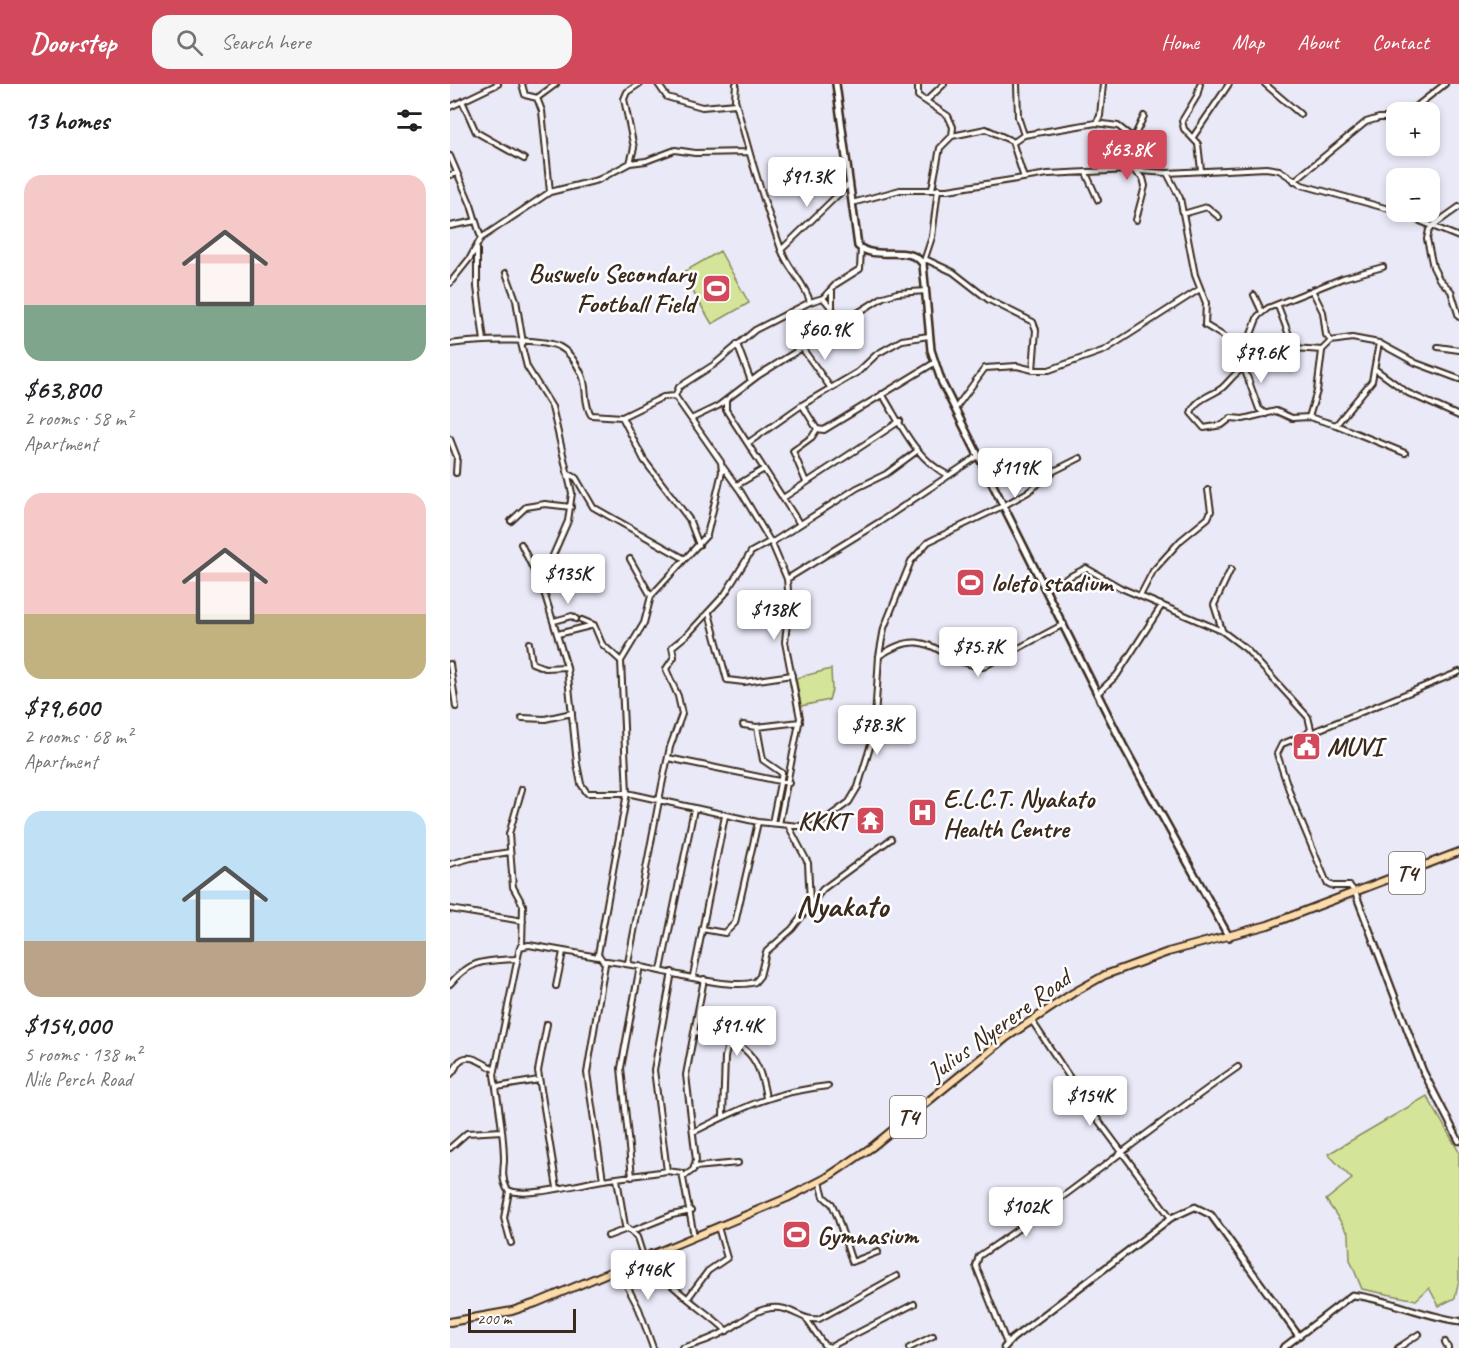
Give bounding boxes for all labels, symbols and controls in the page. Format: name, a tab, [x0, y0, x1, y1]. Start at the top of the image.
search box	[152, 15, 572, 69]
text: Doorstep	[30, 25, 116, 60]
icon: search	[173, 26, 206, 59]
text: Search here	[221, 28, 311, 56]
text: Home	[1161, 29, 1199, 55]
text: Map	[1232, 29, 1264, 55]
text: About	[1297, 29, 1339, 55]
text: Contact	[1372, 29, 1429, 55]
map controls	[1386, 102, 1440, 222]
button: +	[1386, 102, 1440, 156]
text: 13 homes	[24, 104, 109, 137]
icon: filters	[393, 104, 426, 137]
pin: $63.8K	[1078, 130, 1176, 181]
text: $63.8K	[1102, 137, 1152, 162]
pin: $91.3K	[758, 157, 856, 208]
text: $91.3K	[782, 164, 832, 189]
button: −	[1386, 168, 1440, 222]
icon: home	[171, 214, 279, 322]
place label: Buswelu Secondary Football Field	[529, 257, 700, 320]
sports icon: Buswelu Secondary Football Field	[700, 272, 732, 304]
pin: $60.9K	[776, 310, 874, 361]
text: $60.9K	[800, 317, 850, 342]
pin: $79.6K	[1212, 333, 1310, 384]
text: $79.6K	[1236, 340, 1286, 365]
text: $63,800	[24, 373, 100, 406]
text: 2 rooms · 58 m²	[24, 406, 132, 431]
text: Apartment	[24, 431, 97, 456]
pin: $119K	[973, 448, 1057, 499]
text: $119K	[992, 455, 1038, 480]
icon: home	[171, 532, 279, 640]
pin: $135K	[526, 554, 610, 605]
text: $135K	[545, 561, 591, 586]
sports icon: loleto stadium	[954, 566, 986, 598]
place label: loleto stadium	[991, 566, 1114, 599]
pin: $138K	[732, 590, 816, 641]
text: $138K	[751, 597, 797, 622]
pin: $75.7K	[929, 627, 1027, 678]
text: $75.7K	[953, 634, 1003, 659]
text: $79,600	[24, 691, 99, 724]
pin: $78.3K	[828, 705, 926, 756]
text: $78.3K	[852, 712, 902, 737]
text: 2 rooms · 68 m²	[24, 724, 132, 749]
public building icon: MUVI	[1290, 730, 1322, 762]
place label: MUVI	[1327, 730, 1387, 763]
text: Apartment	[24, 749, 97, 774]
place label: E.L.C.T. Nyakato Health Centre	[943, 782, 1096, 845]
hospital icon: E.L.C.T. Nyakato Health Centre	[906, 797, 938, 829]
place label: KKKT	[798, 804, 855, 837]
temple icon: KKKT	[854, 804, 886, 836]
icon: home	[171, 850, 279, 958]
road number: T4	[1389, 852, 1425, 894]
district label: Nyakato	[796, 885, 891, 926]
street label: Julius Nyerere Road	[919, 960, 1080, 1089]
pin: $91.4K	[688, 1006, 786, 1057]
text: $154,000	[24, 1009, 111, 1042]
text: $91.4K	[712, 1013, 762, 1038]
text: 5 rooms · 138 m²	[24, 1042, 141, 1067]
text: Nile Perch Road	[24, 1067, 132, 1092]
pin: $154K	[1048, 1076, 1132, 1127]
text: $154K	[1067, 1083, 1113, 1108]
road number: T4	[890, 1096, 926, 1138]
pin: $102K	[984, 1187, 1068, 1238]
text: $102K	[1003, 1194, 1049, 1219]
sports icon: Gymnasium	[780, 1219, 812, 1251]
place label: Gymnasium	[817, 1219, 920, 1252]
pin: $146K	[606, 1250, 690, 1301]
text: $146K	[625, 1257, 671, 1282]
scale bar	[468, 1306, 576, 1334]
text: 200 m	[477, 1309, 511, 1329]

